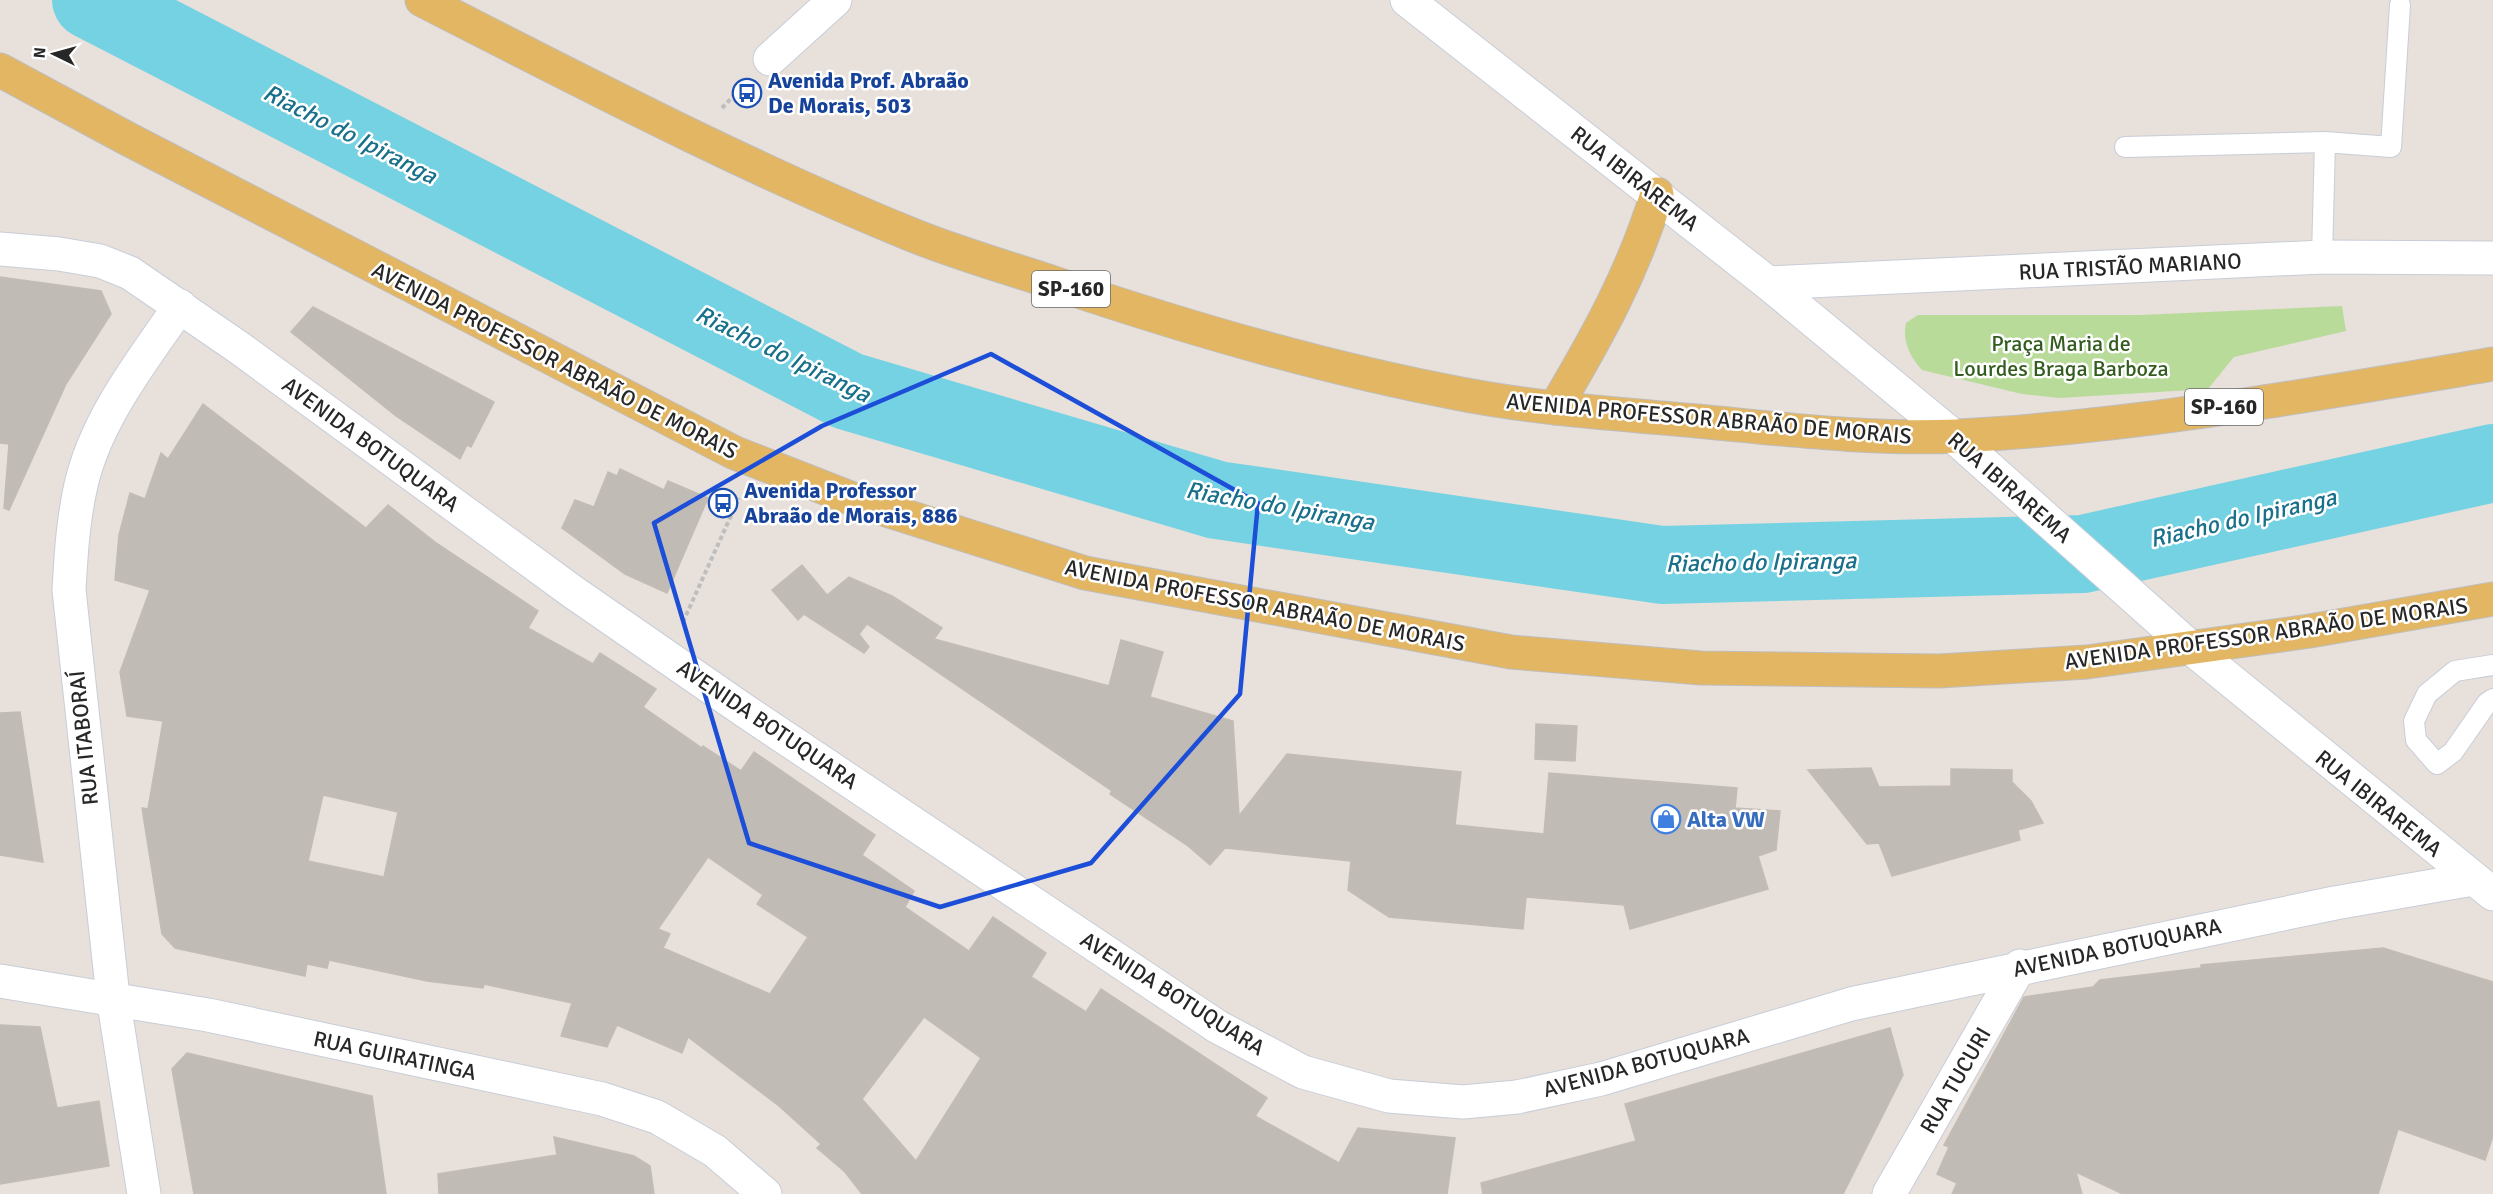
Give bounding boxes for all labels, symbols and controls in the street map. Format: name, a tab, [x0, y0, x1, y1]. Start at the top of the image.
north arrow	[24, 24, 84, 84]
text: N	[30, 46, 51, 59]
place label: Avenida Prof. Abraão De Morais, 503	[768, 67, 969, 119]
water label: Riacho do Ipiranga	[258, 77, 442, 191]
bus stop icon: Avenida Prof. Abraão De Morais, 503	[731, 77, 763, 109]
street label: RUA IBIRAREMA	[1565, 120, 1705, 237]
street label: RUA TRISTÃO MARIANO	[2018, 247, 2242, 286]
street label: AVENIDA PROFESSOR ABRAÃO DE MORAIS	[367, 256, 742, 465]
road number: SP-160	[1032, 271, 1110, 307]
water label: Riacho do Ipiranga	[691, 299, 876, 410]
park label: Praça Maria de Lourdes Braga Barboza	[1953, 330, 2169, 382]
street label: AVENIDA BOTUQUARA	[277, 371, 465, 518]
street label: AVENIDA PROFESSOR ABRAÃO DE MORAIS	[1505, 387, 1913, 450]
road number: SP-160	[2185, 389, 2263, 425]
street label: RUA IBIRAREMA	[1942, 426, 2078, 549]
water label: Riacho do Ipiranga	[1184, 475, 1377, 537]
place label: Avenida Professor Abraão de Morais, 886	[744, 477, 958, 529]
water label: Riacho do Ipiranga	[2147, 482, 2340, 554]
bus stop icon: Avenida Professor Abraão de Morais, 886	[707, 487, 739, 519]
water label: Riacho do Ipiranga	[1665, 545, 1857, 579]
street label: AVENIDA PROFESSOR ABRAÃO DE MORAIS	[1063, 553, 1467, 658]
street label: AVENIDA PROFESSOR ABRAÃO DE MORAIS	[2063, 592, 2469, 675]
street label: AVENIDA BOTUQUARA	[672, 654, 864, 795]
street label: RUA ITABORAÍ	[63, 669, 104, 807]
street label: RUA IBIRAREMA	[2310, 744, 2448, 863]
shop icon: Alta VW	[1650, 803, 1682, 835]
place label: Alta VW	[1687, 806, 1765, 833]
street label: AVENIDA BOTUQUARA	[2010, 912, 2224, 983]
street label: AVENIDA BOTUQUARA	[1076, 926, 1270, 1061]
street label: AVENIDA BOTUQUARA	[1540, 1022, 1753, 1103]
street label: RUA TUCURI	[1914, 1022, 1997, 1138]
street label: RUA GUIRATINGA	[311, 1025, 479, 1086]

